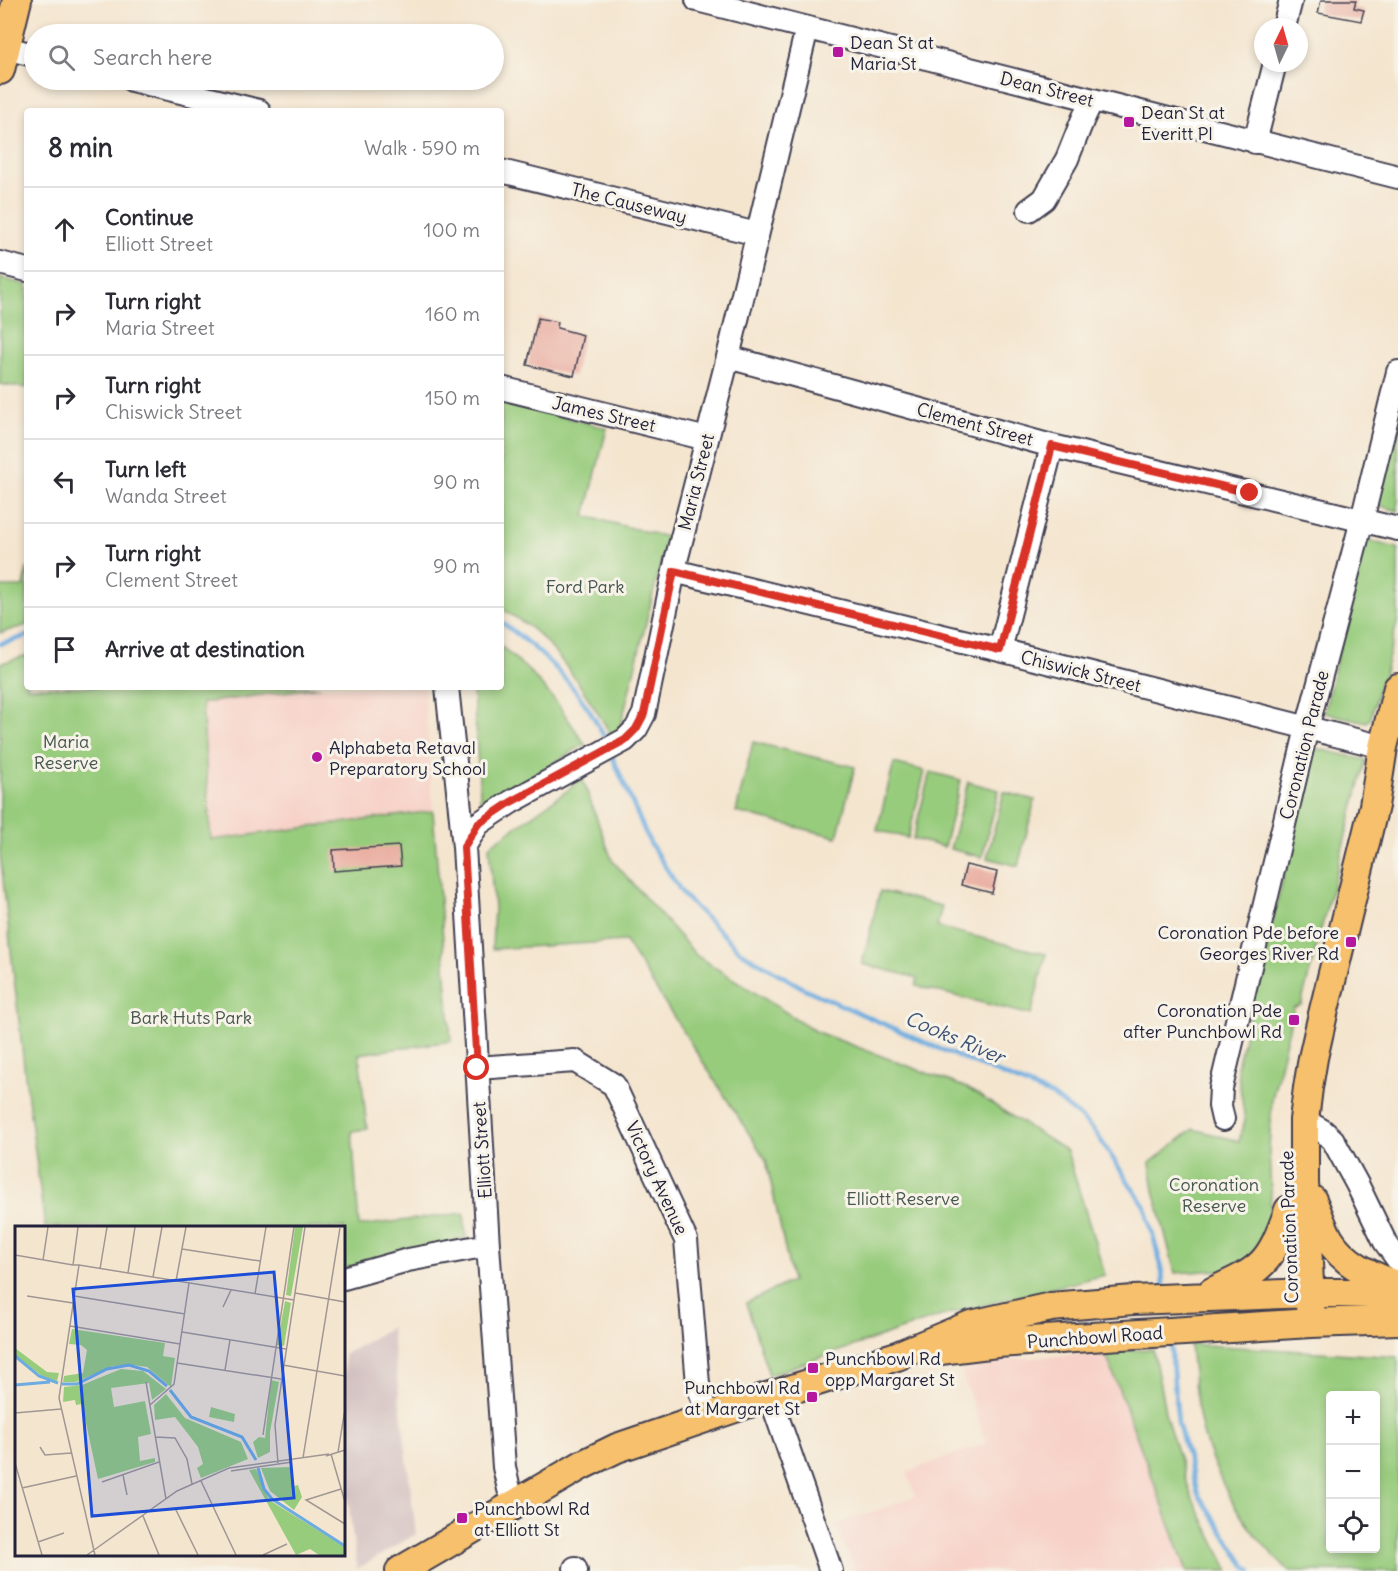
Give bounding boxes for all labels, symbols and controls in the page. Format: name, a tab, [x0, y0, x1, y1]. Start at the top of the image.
north arrow	[1254, 18, 1308, 72]
search box	[24, 24, 504, 90]
place label: Dean St at Maria St	[850, 31, 934, 75]
icon: search	[45, 41, 78, 74]
text: Search here	[93, 43, 212, 71]
marker: Dean St at Maria St	[831, 45, 845, 59]
street label: Dean Street	[998, 66, 1096, 112]
place label: Dean St at Everitt Pl	[1141, 101, 1225, 145]
marker: Dean St at Everitt Pl	[1122, 115, 1136, 129]
text: 8 min	[48, 131, 113, 164]
text: Walk · 590 m	[364, 135, 480, 160]
street label: The Causeway	[569, 177, 689, 229]
text: Continue	[105, 203, 194, 231]
icon: ahead	[48, 213, 81, 246]
text: 100 m	[423, 217, 480, 242]
text: Elliott Street	[105, 231, 213, 256]
text: Turn right	[105, 287, 201, 315]
icon: right	[48, 297, 81, 330]
text: 160 m	[425, 301, 480, 326]
text: Maria Street	[105, 315, 215, 340]
text: Turn right	[105, 371, 201, 399]
icon: right	[48, 381, 81, 414]
text: 150 m	[425, 385, 480, 410]
street label: James Street	[550, 391, 658, 437]
street label: Clement Street	[914, 397, 1036, 451]
text: Chiswick Street	[105, 399, 242, 424]
street label: Maria Street	[673, 431, 719, 533]
text: Turn left	[105, 455, 186, 483]
icon: left	[48, 465, 81, 498]
text: 90 m	[433, 469, 480, 494]
route end	[1236, 479, 1262, 505]
text: Wanda Street	[105, 483, 227, 508]
text: Turn right	[105, 539, 201, 567]
icon: right	[48, 549, 81, 582]
text: 90 m	[433, 553, 480, 578]
text: Clement Street	[105, 567, 238, 592]
park label: Ford Park	[546, 575, 624, 598]
icon: arrive	[48, 633, 81, 666]
text: Arrive at destination	[105, 635, 305, 663]
street label: Chiswick Street	[1018, 645, 1144, 697]
street label: Coronation Parade	[1274, 668, 1334, 822]
park label: Maria Reserve	[34, 730, 98, 774]
place label: Alphabeta Retaval Preparatory School	[329, 736, 486, 780]
marker: Alphabeta Retaval Preparatory School	[310, 750, 324, 764]
place label: Coronation Pde before Georges River Rd	[1158, 921, 1339, 965]
marker: Coronation Pde before Georges River Rd	[1344, 935, 1358, 949]
place label: Coronation Pde after Punchbowl Rd	[1123, 999, 1282, 1043]
water label: Cooks River	[902, 1005, 1011, 1070]
park label: Bark Huts Park	[130, 1006, 252, 1029]
marker: Coronation Pde after Punchbowl Rd	[1287, 1013, 1301, 1027]
route start	[463, 1054, 489, 1080]
street label: Elliott Street	[467, 1101, 497, 1199]
street label: Victory Avenue	[621, 1117, 693, 1239]
street label: Coronation Parade	[1275, 1150, 1303, 1304]
park label: Coronation Reserve	[1169, 1173, 1259, 1217]
park label: Elliott Reserve	[846, 1187, 960, 1210]
inset map	[15, 1226, 345, 1556]
street label: Punchbowl Road	[1026, 1321, 1164, 1353]
place label: Punchbowl Rd opp Margaret St	[825, 1347, 955, 1391]
marker: Punchbowl Rd opp Margaret St	[806, 1361, 820, 1375]
place label: Punchbowl Rd at Margaret St	[684, 1376, 800, 1420]
marker: Punchbowl Rd at Margaret St	[805, 1390, 819, 1404]
map controls	[1326, 1391, 1380, 1553]
button: +	[1326, 1391, 1380, 1445]
button: −	[1326, 1445, 1380, 1499]
place label: Punchbowl Rd at Elliott St	[474, 1497, 590, 1541]
button: locate	[1326, 1499, 1380, 1553]
marker: Punchbowl Rd at Elliott St	[455, 1511, 469, 1525]

